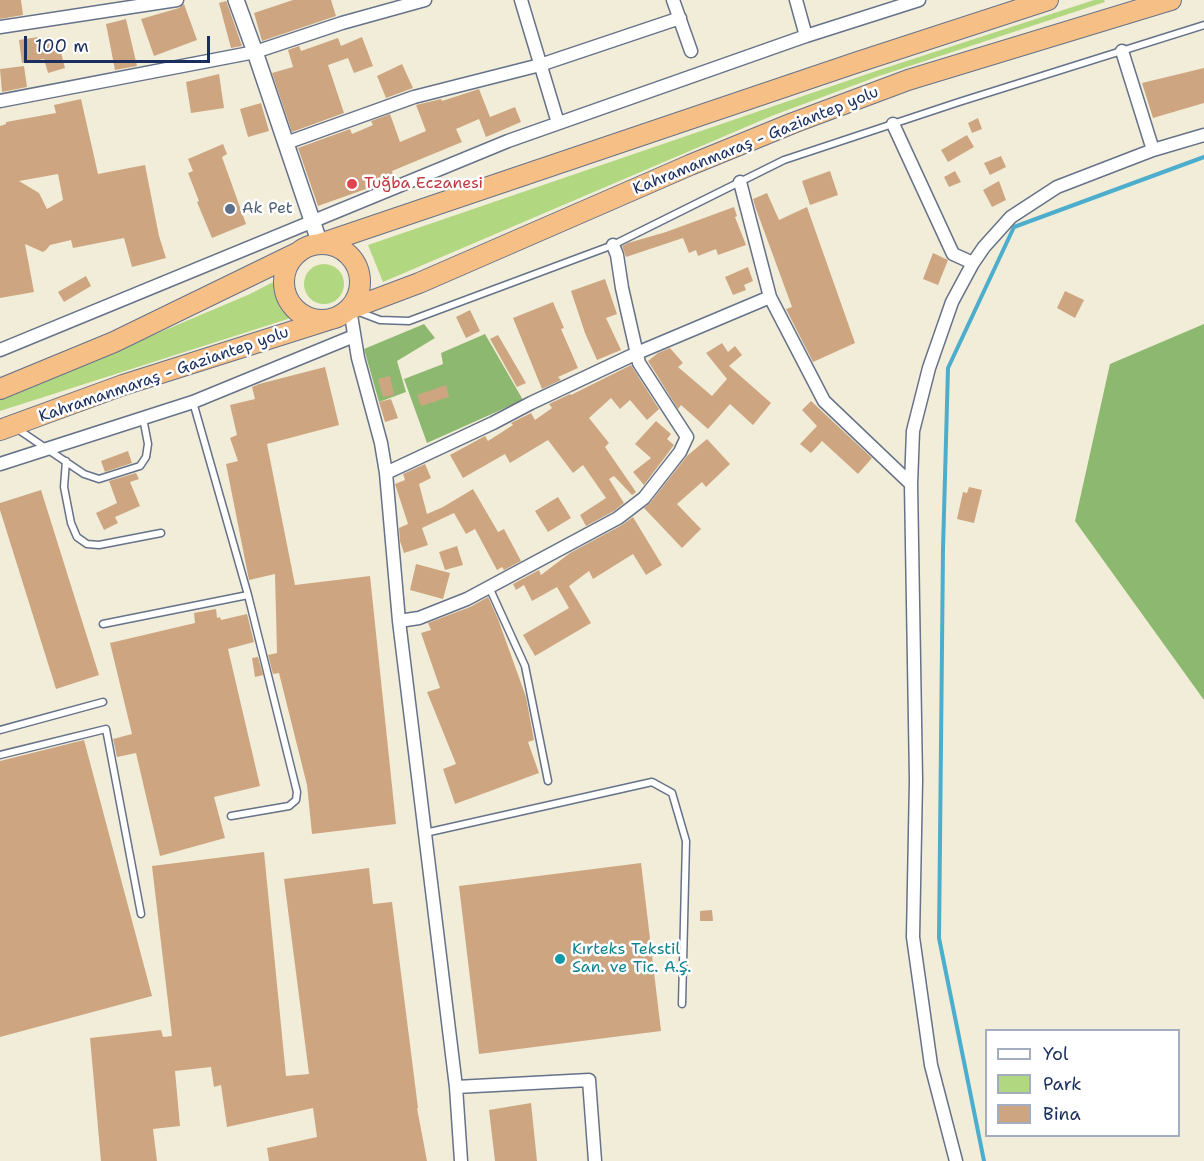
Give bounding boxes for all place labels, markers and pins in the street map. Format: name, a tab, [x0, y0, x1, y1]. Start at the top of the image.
place label: Tuğba Eczanesi	[364, 174, 483, 194]
marker: Tuğba Eczanesi	[345, 177, 359, 191]
place label: Ak Pet	[242, 199, 293, 219]
marker: Ak Pet	[223, 202, 237, 216]
place label: Kırteks Tekstil San. ve Tic. A.Ş.	[572, 940, 691, 978]
marker: Kırteks Tekstil San. ve Tic. A.Ş.	[553, 952, 567, 966]

